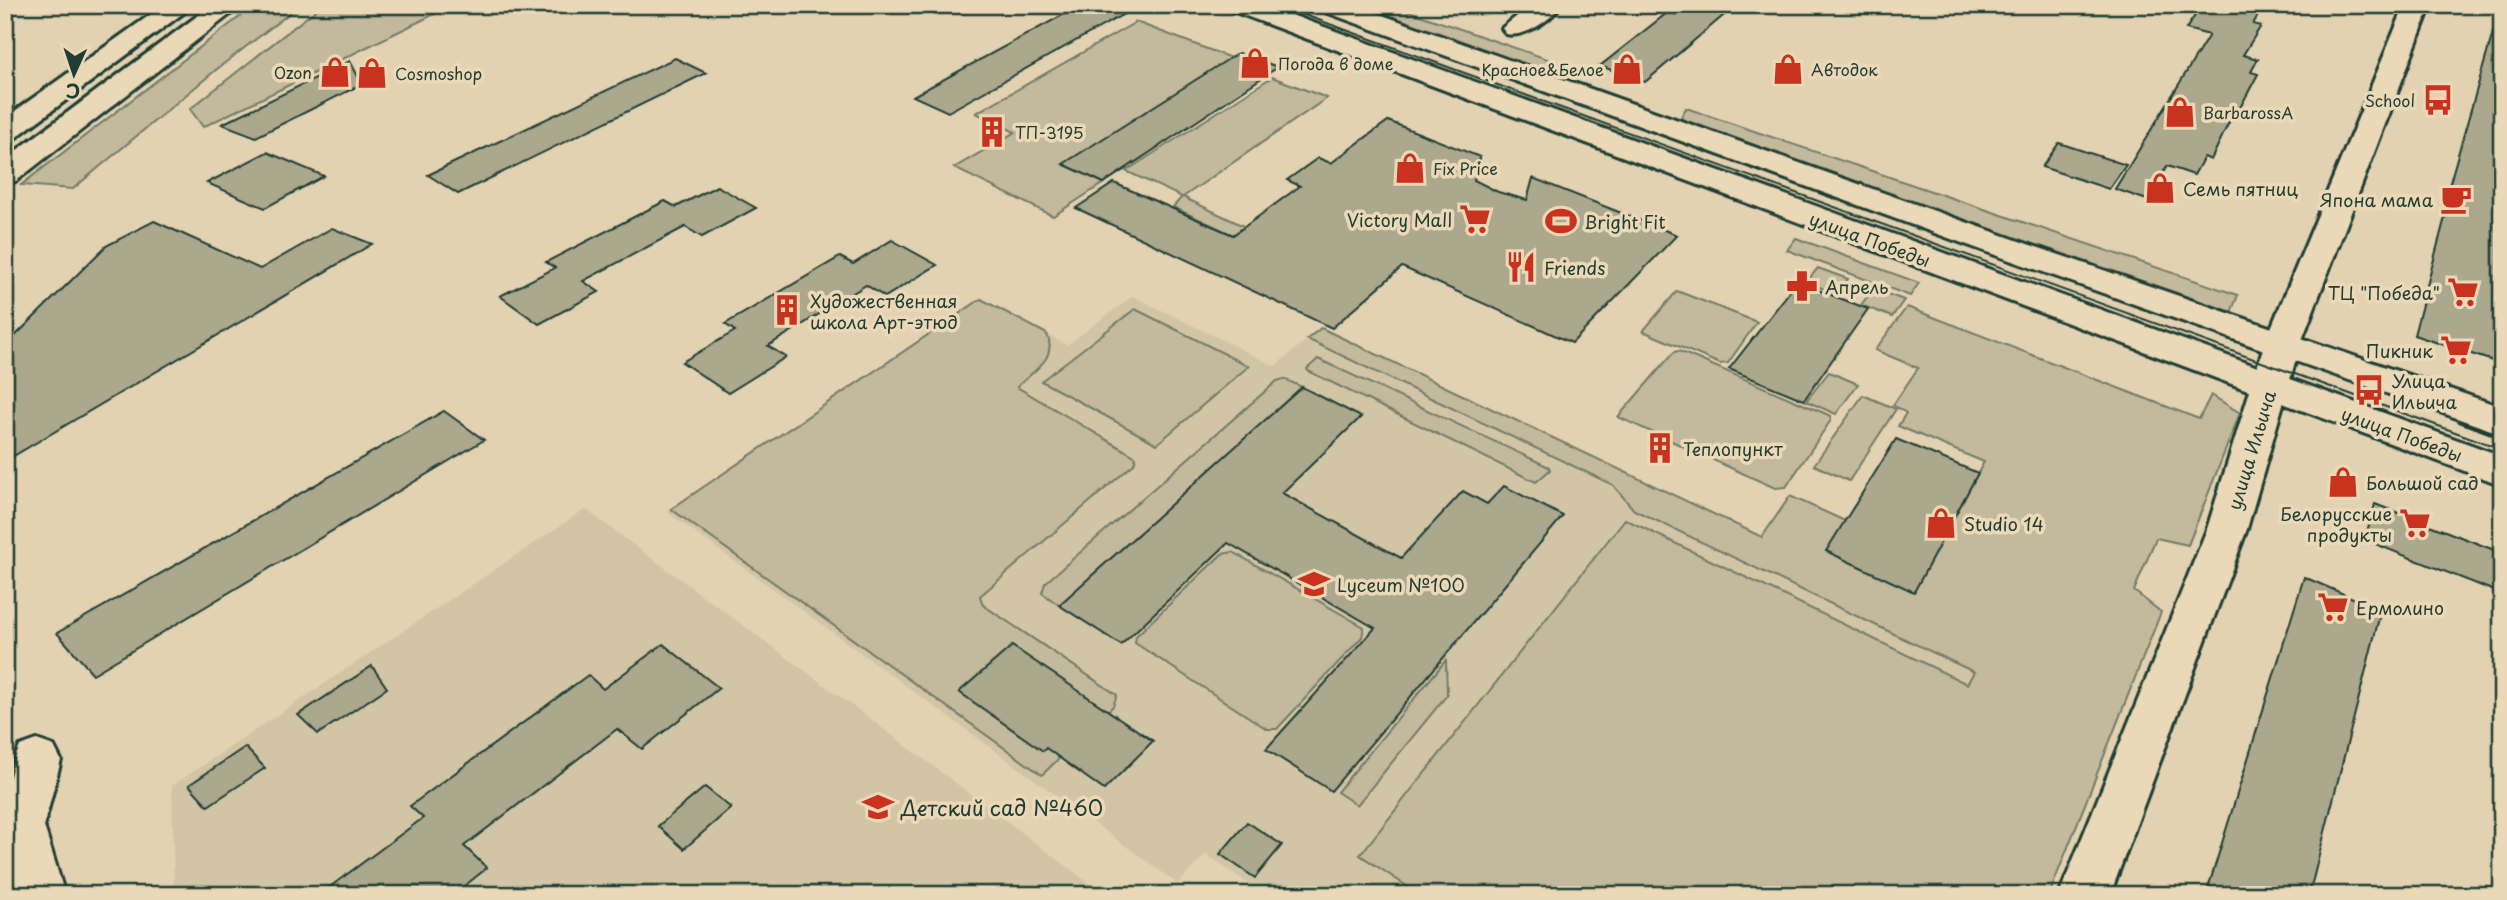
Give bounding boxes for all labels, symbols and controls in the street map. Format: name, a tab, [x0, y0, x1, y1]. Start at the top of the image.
north arrow	[38, 38, 108, 108]
shop icon: Погода в доме	[1238, 46, 1272, 80]
place label: Погода в доме	[1278, 51, 1394, 75]
shop icon: Красное&Белое	[1610, 52, 1644, 86]
shop icon: Автодок	[1771, 52, 1805, 86]
shop icon: Ozon	[318, 55, 352, 89]
shop icon: Cosmoshop	[355, 56, 389, 90]
place label: Красное&Белое	[1482, 57, 1604, 81]
place label: Автодок	[1811, 57, 1878, 81]
place label: Ozon	[274, 60, 312, 84]
place label: Cosmoshop	[395, 61, 482, 85]
text: С	[65, 78, 81, 106]
bus stop icon: School	[2421, 83, 2455, 117]
place label: School	[2365, 88, 2415, 112]
shop icon: BarbarossA	[2163, 95, 2197, 129]
place label: BarbarossA	[2203, 100, 2293, 124]
building icon: ТП-3195	[975, 115, 1009, 149]
place label: ТП-3195	[1015, 120, 1084, 144]
shop icon: Fix Price	[1393, 151, 1427, 185]
place label: Fix Price	[1433, 156, 1498, 180]
shop icon: Семь пятниц	[2143, 171, 2177, 205]
place label: Семь пятниц	[2183, 175, 2298, 202]
cafe icon: Япона мама	[2439, 182, 2473, 216]
place label: Япона мама	[2320, 186, 2434, 213]
supermarket icon: Victory Mall	[1458, 202, 1492, 236]
sports icon: Bright Fit	[1544, 204, 1578, 238]
street label: улица Победы	[1806, 205, 1934, 273]
place label: Victory Mall	[1347, 206, 1452, 233]
place label: Bright Fit	[1584, 208, 1666, 235]
restaurant icon: Friends	[1504, 250, 1538, 284]
place label: Friends	[1544, 254, 1605, 281]
pharmacy icon: Апрель	[1785, 269, 1819, 303]
place label: Апрель	[1825, 273, 1888, 300]
supermarket icon: ТЦ "Победа"	[2446, 275, 2480, 309]
place label: ТЦ "Победа"	[2328, 279, 2440, 306]
place label: Художественная школа Арт-этюд	[810, 287, 958, 335]
building icon: Художественная школа Арт-этюд	[770, 293, 804, 327]
supermarket icon: Пикник	[2439, 333, 2473, 367]
place label: Пикник	[2366, 337, 2433, 364]
place label: Улица Ильича	[2392, 367, 2458, 415]
bus stop icon: Улица Ильича	[2352, 373, 2386, 407]
street label: улица Ильича	[2220, 386, 2282, 513]
street label: улица Победы	[2338, 400, 2466, 468]
building icon: Теплопункт	[1643, 431, 1677, 465]
place label: Теплопункт	[1683, 435, 1783, 462]
shop icon: Большой сад	[2326, 465, 2360, 499]
place label: Большой сад	[2366, 469, 2479, 496]
place label: Белорусские продукты	[2280, 500, 2392, 548]
shop icon: Studio 14	[1924, 506, 1958, 540]
supermarket icon: Белорусские продукты	[2398, 506, 2432, 540]
place label: Studio 14	[1964, 510, 2044, 537]
school or university icon: Lyceum №100	[1297, 567, 1331, 601]
place label: Lyceum №100	[1337, 571, 1465, 598]
supermarket icon: Ермолино	[2316, 590, 2350, 624]
place label: Ермолино	[2356, 594, 2444, 621]
school or university icon: Детский сад №460	[861, 790, 895, 824]
place label: Детский сад №460	[900, 791, 1103, 823]

